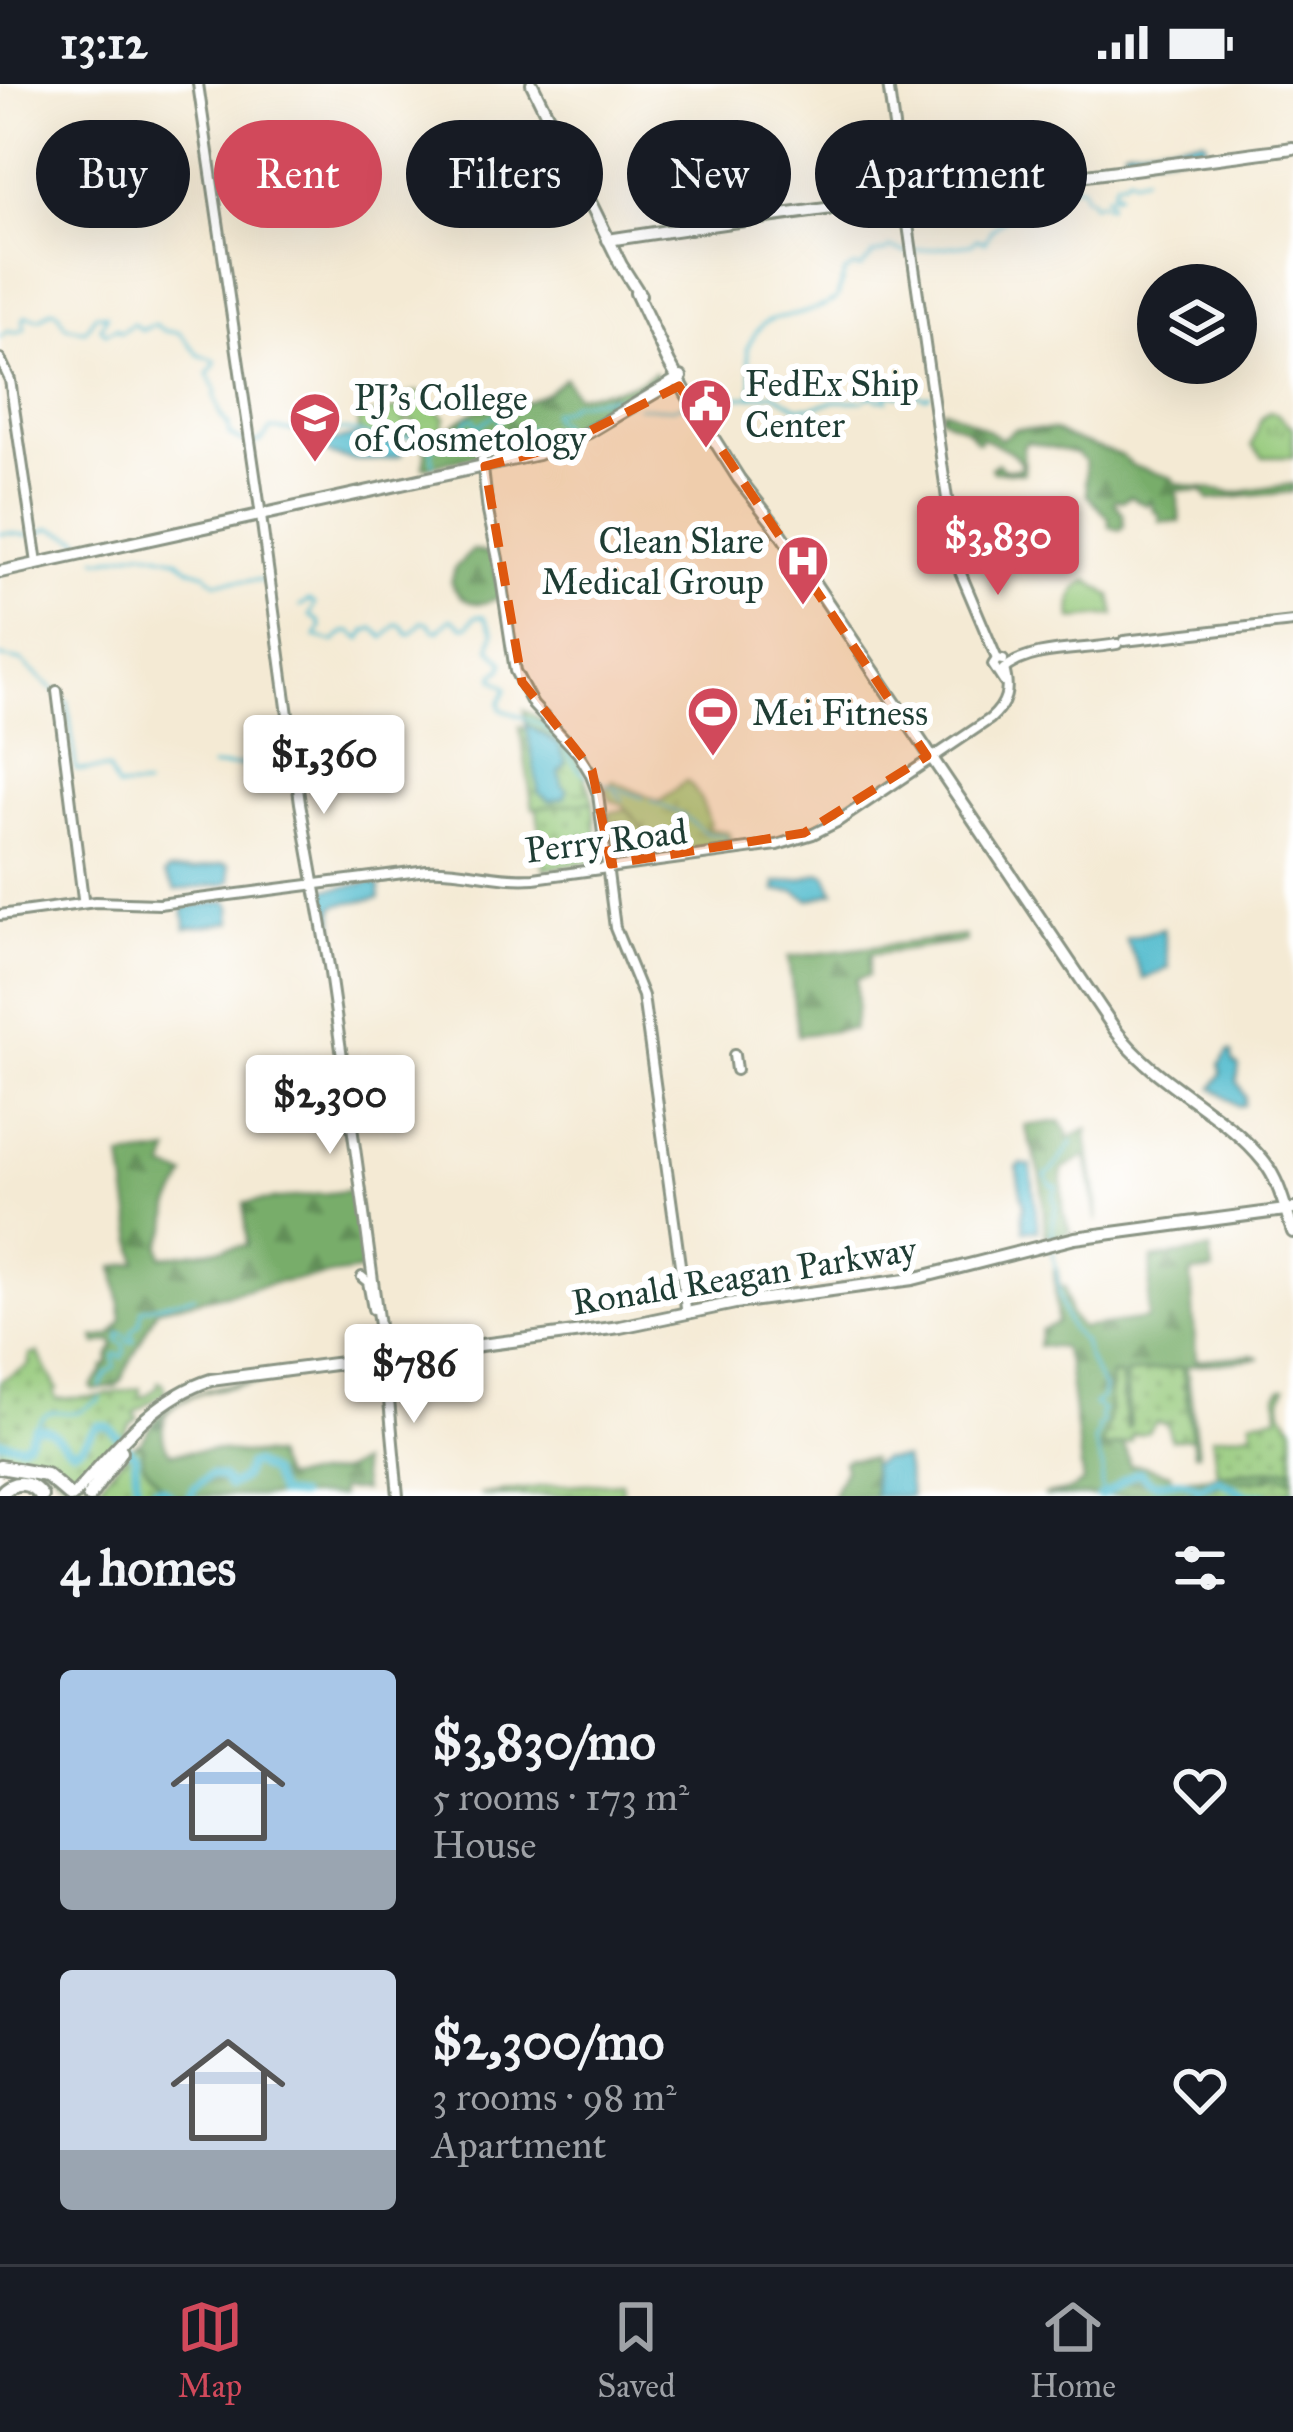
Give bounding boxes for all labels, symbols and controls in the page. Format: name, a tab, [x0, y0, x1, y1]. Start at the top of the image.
text: 13:12	[60, 15, 147, 70]
chip: Buy	[36, 120, 190, 228]
chip: Rent	[214, 120, 382, 228]
chip: Filters	[406, 120, 603, 228]
chip: New	[627, 120, 791, 228]
chip: Apartment	[815, 120, 1087, 228]
map controls	[1137, 264, 1257, 384]
button: layers	[1137, 264, 1257, 384]
place label: FedEx Ship Center	[745, 362, 919, 447]
place label: PJ's College of Cosmetology	[354, 376, 587, 461]
public building icon: FedEx Ship Center	[678, 376, 734, 450]
school or university icon: PJ's College of Cosmetology	[287, 390, 343, 464]
pin: $3,830	[900, 496, 1096, 598]
text: $3,830	[944, 511, 1052, 559]
place label: Clean Slare Medical Group	[541, 519, 764, 604]
hospital icon: Clean Slare Medical Group	[775, 533, 831, 607]
sports icon: Mei Fitness	[685, 684, 741, 758]
place label: Mei Fitness	[752, 691, 928, 735]
pin: $1,360	[226, 715, 422, 817]
text: $1,360	[270, 730, 378, 778]
street label: Perry Road	[523, 809, 690, 873]
pin: $2,300	[232, 1055, 428, 1157]
text: $2,300	[273, 1070, 387, 1118]
street label: Ronald Reagan Parkway	[569, 1227, 921, 1325]
pin: $786	[343, 1324, 485, 1426]
text: $786	[372, 1339, 456, 1387]
icon: filters	[1167, 1535, 1233, 1601]
text: 4 homes	[60, 1537, 236, 1599]
text: $3,830/mo	[432, 1711, 656, 1773]
icon: home	[156, 1718, 300, 1862]
icon: heart	[1167, 1757, 1233, 1823]
text: 5 rooms · 173 m²	[432, 1773, 689, 1821]
text: House	[432, 1821, 536, 1869]
text: $2,300/mo	[432, 2011, 664, 2073]
icon: home	[156, 2018, 300, 2162]
icon: heart	[1167, 2057, 1233, 2123]
text: 3 rooms · 98 m²	[432, 2073, 677, 2121]
text: Apartment	[432, 2121, 606, 2169]
tab: Map	[177, 2294, 243, 2406]
tab: Saved	[597, 2294, 676, 2406]
tab: Home	[1030, 2294, 1116, 2406]

